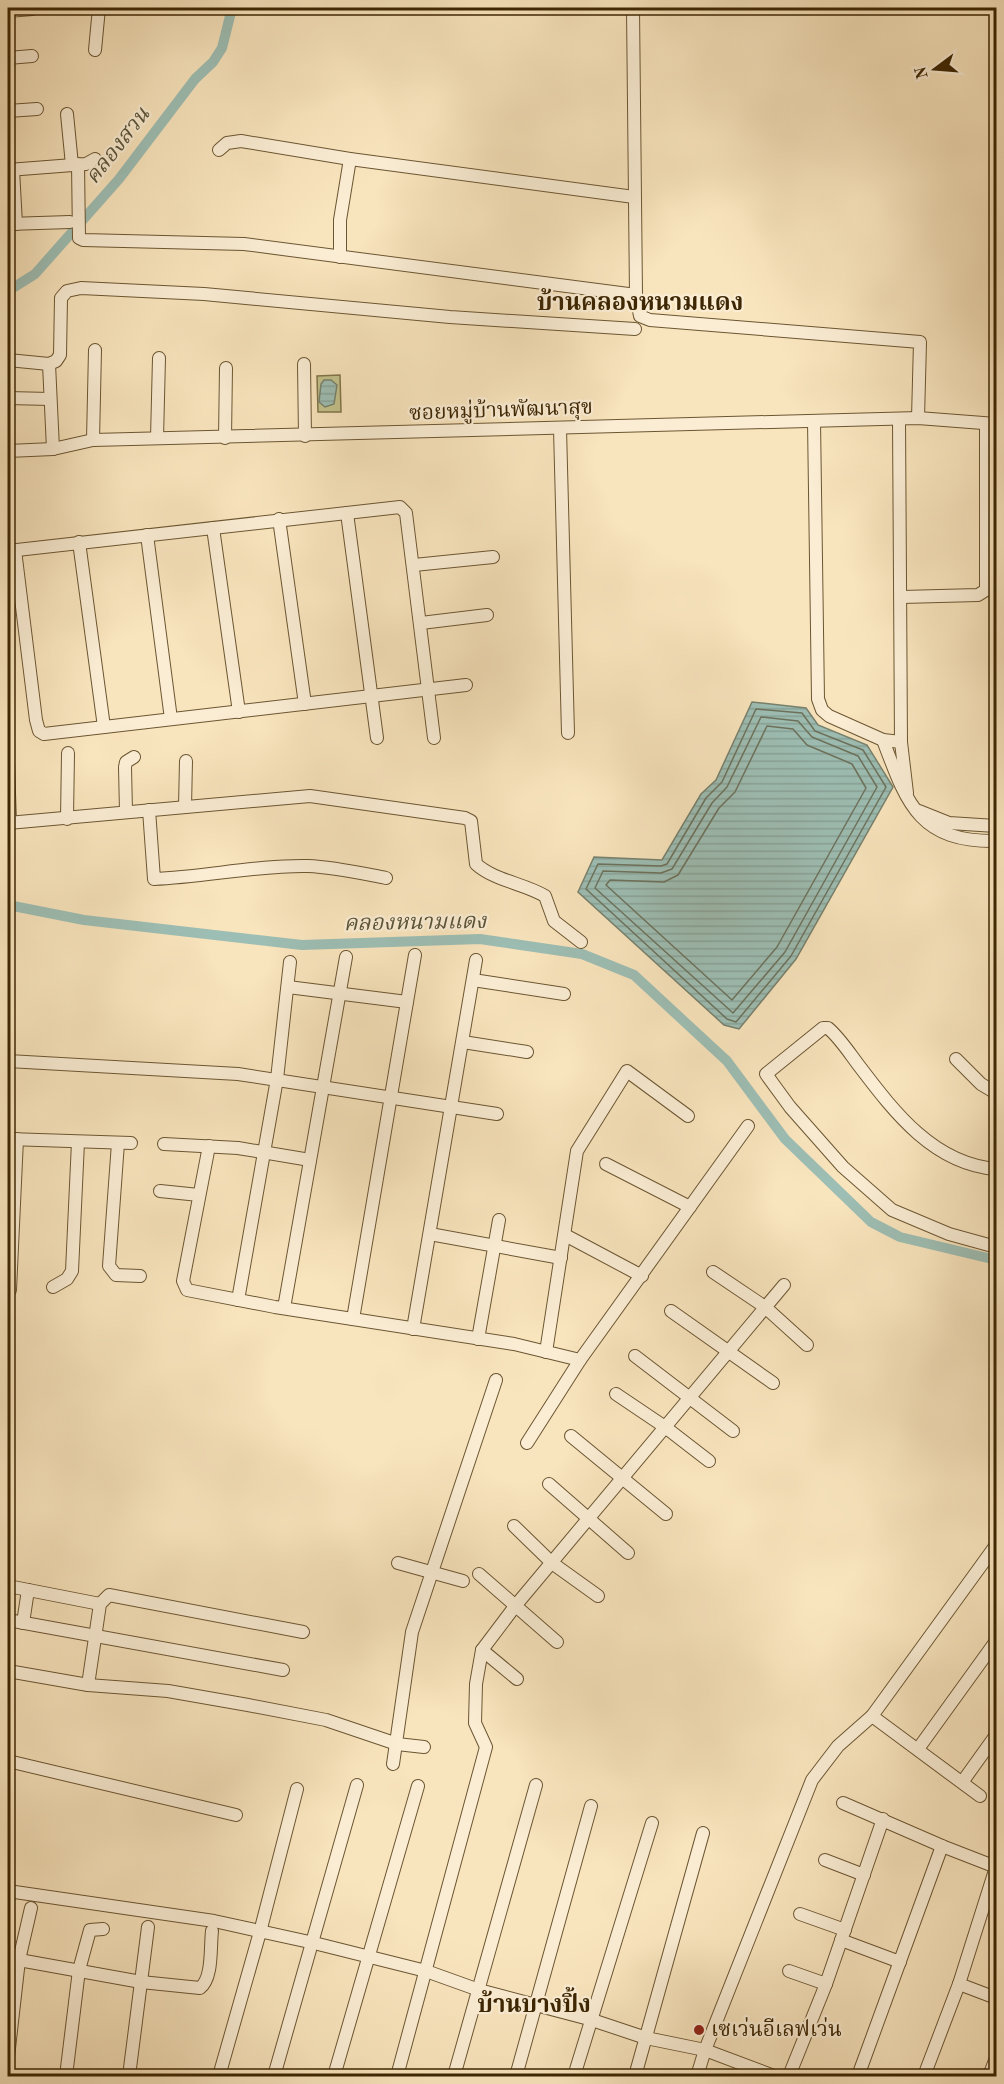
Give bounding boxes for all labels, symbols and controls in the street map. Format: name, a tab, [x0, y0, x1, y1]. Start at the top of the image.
north arrow	[905, 39, 965, 99]
text: N	[913, 64, 932, 81]
water label: คลองสวน	[82, 103, 155, 188]
district label: บ้านคลองหนามแดง	[537, 288, 743, 316]
street label: ซอยหมู่บ้านพัฒนาสุข	[409, 394, 593, 427]
water label: คลองหนามแดง	[343, 911, 488, 935]
district label: บ้านบางปิ้ง	[477, 1986, 591, 2018]
place label: เซเว่นอีเลฟเว่น	[711, 2017, 842, 2041]
marker: เซเว่นอีเลฟเว่น	[692, 2023, 706, 2037]

